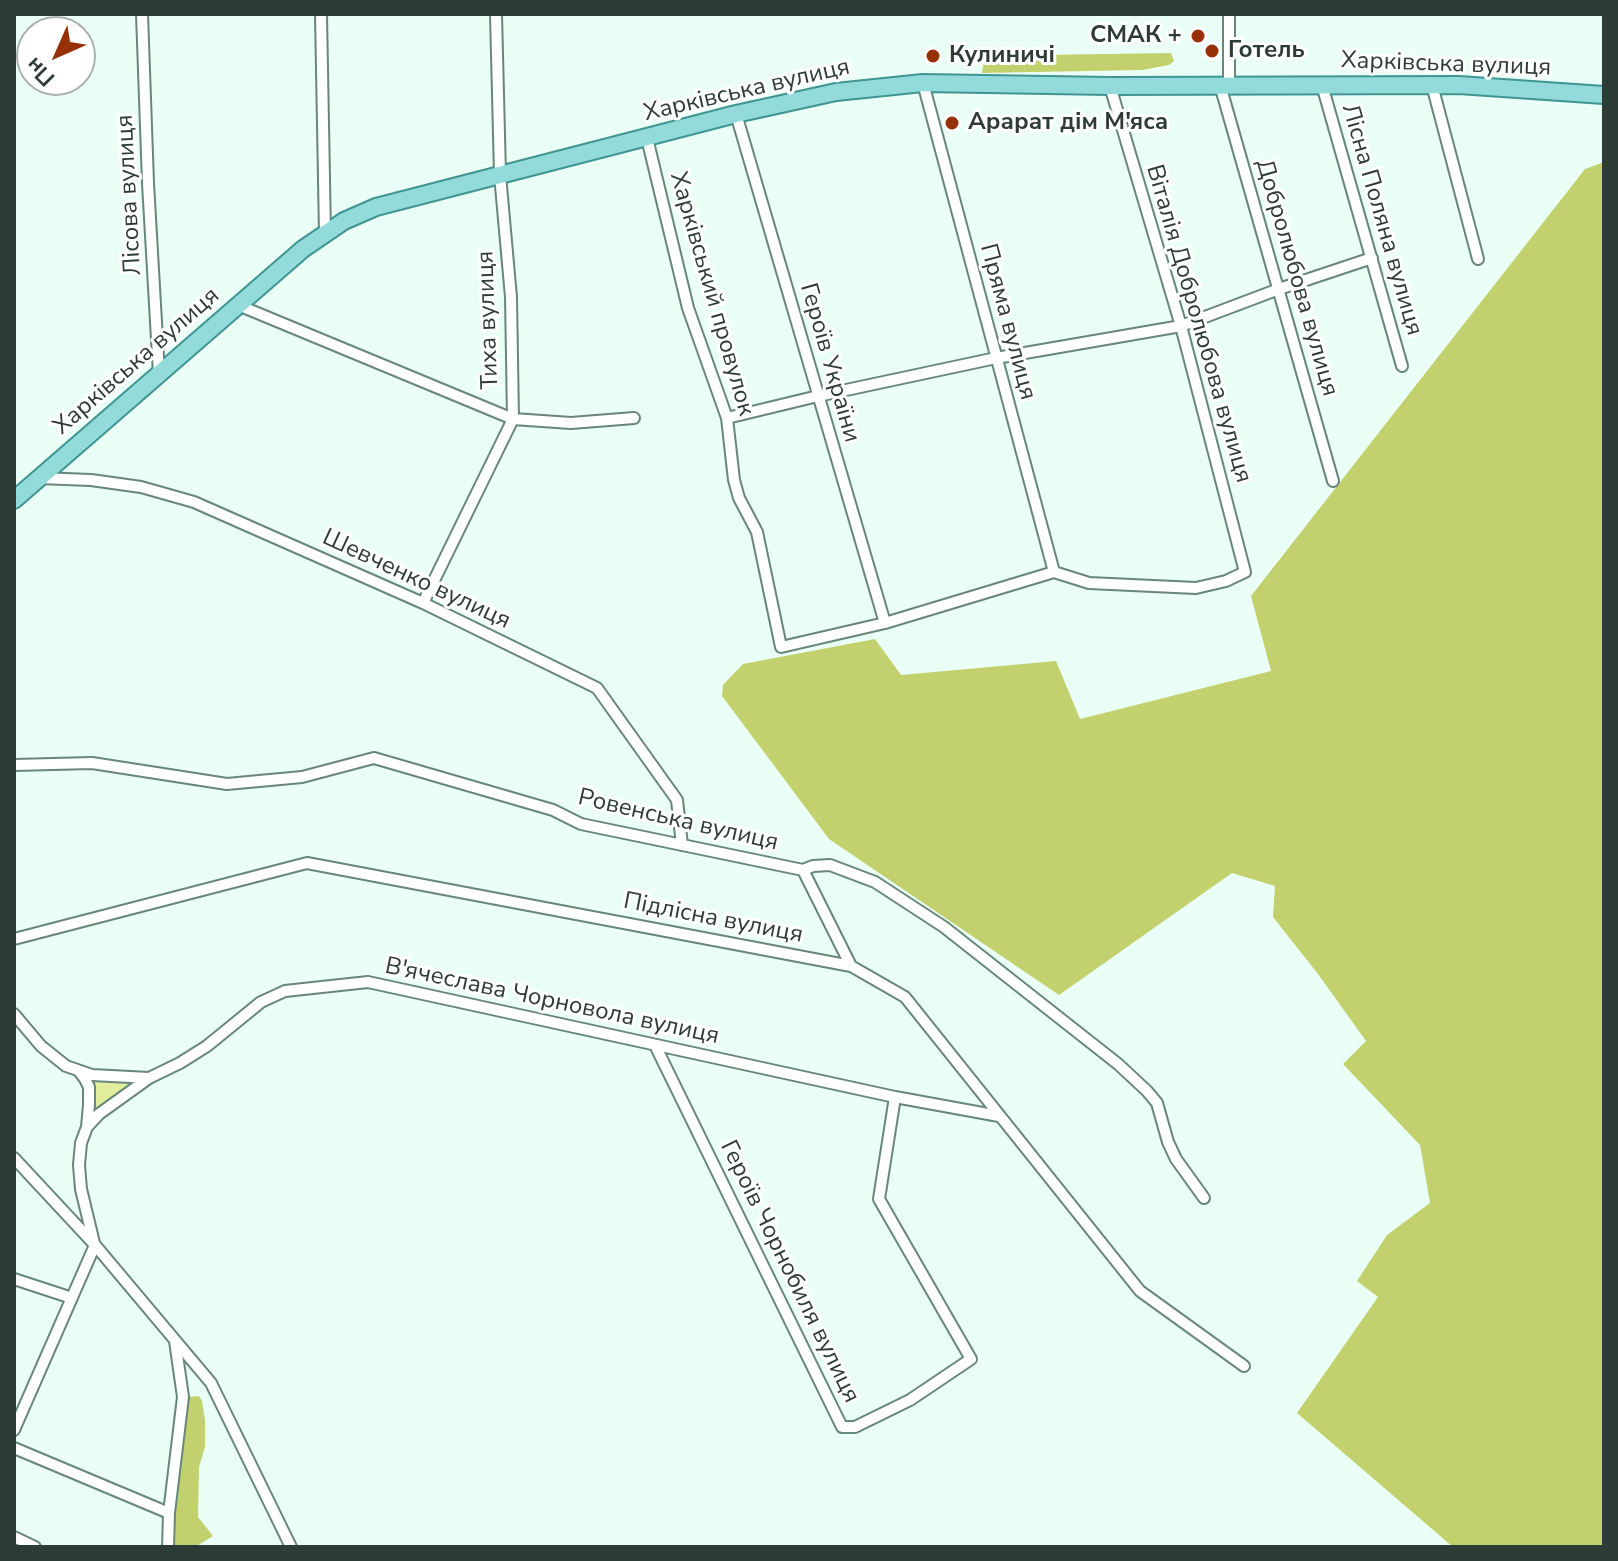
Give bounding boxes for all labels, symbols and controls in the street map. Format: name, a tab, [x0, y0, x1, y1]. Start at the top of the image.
north arrow	[16, 16, 96, 96]
place label: СМАК +	[1090, 22, 1182, 50]
marker: СМАК +	[1189, 27, 1207, 45]
place label: Готель	[1228, 37, 1305, 65]
place label: Кулиничі	[949, 42, 1055, 70]
marker: Готель	[1203, 42, 1221, 60]
marker: Кулиничі	[924, 47, 942, 65]
street label: Харківська вулиця	[1340, 47, 1552, 83]
text: Пн	[19, 50, 62, 93]
street label: Харківська вулиця	[641, 53, 853, 129]
street label: Лісна Поляна вулиця	[1334, 101, 1428, 339]
place label: Арарат дім М'яса	[968, 109, 1168, 137]
street label: Лісова вулиця	[111, 114, 149, 276]
marker: Арарат дім М'яса	[943, 114, 961, 132]
street label: Добролюбова вулиця	[1248, 156, 1344, 400]
street label: Віталія Добролюбова вулиця	[1139, 162, 1257, 486]
street label: Харківський провулок	[662, 169, 760, 419]
street label: Пряма вулиця	[972, 241, 1042, 403]
street label: Тиха вулиця	[472, 250, 506, 390]
street label: Героїв України	[793, 280, 865, 446]
street label: Харківська вулиця	[48, 282, 226, 442]
street label: Шевченко вулиця	[317, 524, 515, 636]
street label: Ровенська вулиця	[575, 784, 781, 858]
street label: Підлісна вулиця	[621, 887, 805, 951]
street label: В'ячеслава Чорновола вулиця	[382, 952, 722, 1052]
street label: Героїв Чорнобиля вулиця	[713, 1136, 865, 1408]

